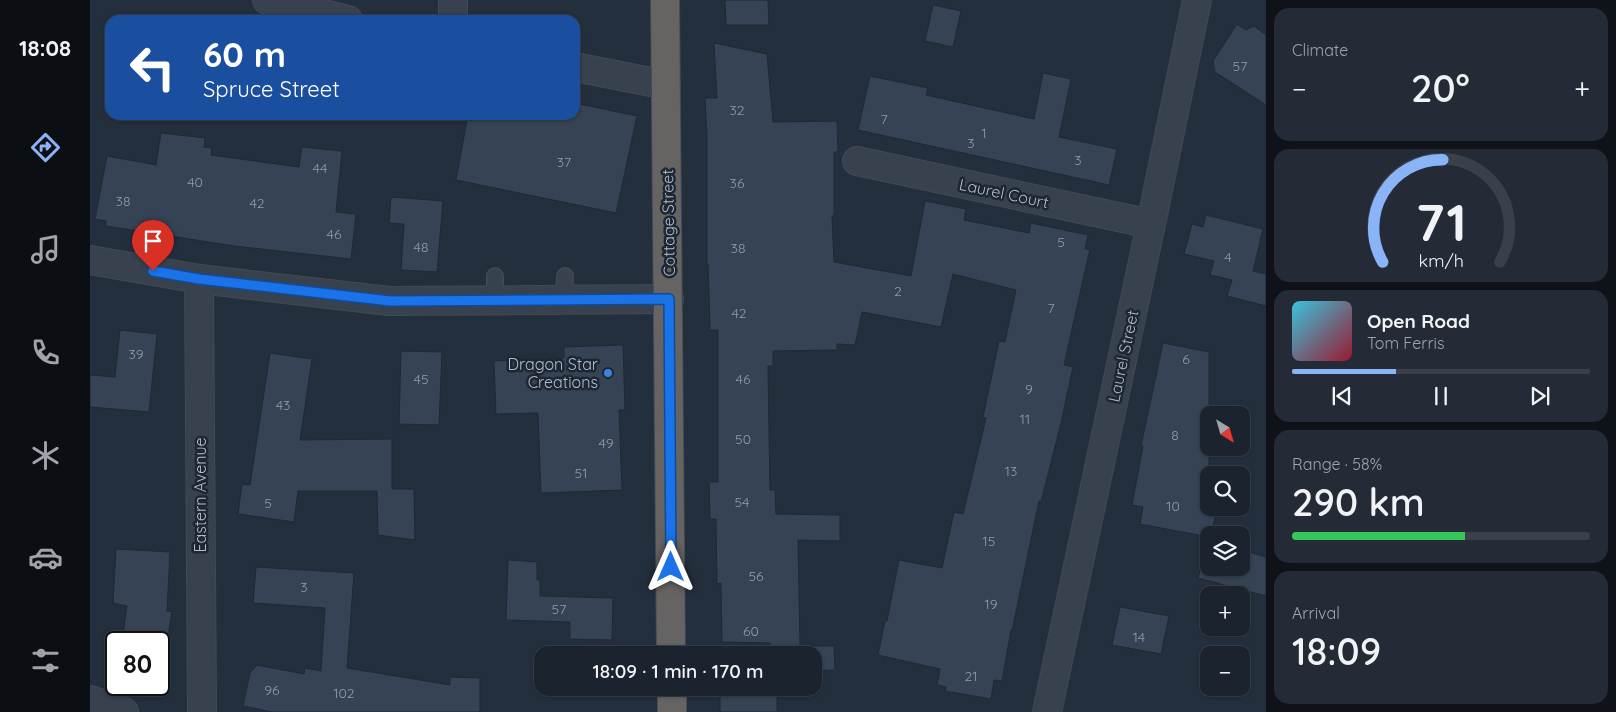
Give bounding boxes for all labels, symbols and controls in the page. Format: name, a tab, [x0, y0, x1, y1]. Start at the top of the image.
text: 60 m	[203, 32, 286, 76]
text: 18:08	[19, 34, 71, 62]
icon: left	[120, 35, 185, 100]
text: Climate	[1292, 40, 1348, 60]
house number: 57	[1233, 57, 1247, 75]
text: 20°	[1411, 64, 1470, 112]
text: −	[1292, 71, 1307, 106]
text: +	[1574, 71, 1590, 106]
text: Spruce Street	[203, 75, 340, 103]
house number: 32	[729, 101, 745, 119]
house number: 7	[880, 110, 888, 128]
house number: 1	[981, 124, 987, 142]
icon: directions	[28, 130, 63, 165]
house number: 3	[967, 134, 975, 152]
house number: 3	[1074, 151, 1082, 169]
house number: 37	[557, 153, 571, 171]
house number: 44	[313, 159, 327, 177]
street label: Cottage Street	[657, 169, 679, 277]
house number: 40	[187, 173, 203, 191]
house number: 36	[730, 174, 745, 192]
street label: Laurel Court	[957, 174, 1051, 212]
text: 71	[1416, 189, 1466, 254]
house number: 38	[116, 192, 130, 210]
house number: 42	[249, 194, 265, 212]
pin	[132, 220, 174, 271]
house number: 46	[327, 225, 342, 243]
icon: arrive	[139, 227, 167, 255]
icon: music	[28, 232, 63, 267]
house number: 5	[1057, 233, 1065, 251]
house number: 48	[414, 238, 428, 256]
house number: 38	[731, 239, 745, 257]
house number: 4	[1224, 248, 1232, 266]
text: km/h	[1418, 249, 1464, 271]
house number: 2	[894, 282, 902, 300]
house number: 7	[1047, 299, 1055, 317]
house number: 42	[731, 304, 747, 322]
street label: Laurel Street	[1103, 308, 1143, 404]
text: Open Road	[1367, 309, 1470, 333]
text: Tom Ferris	[1367, 333, 1444, 353]
icon: phone	[28, 335, 63, 370]
house number: 39	[128, 345, 144, 363]
house number: 6	[1182, 350, 1190, 368]
place label: Dragon Star Creations	[508, 354, 598, 392]
marker: Dragon Star Creations	[602, 367, 614, 379]
house number: 45	[413, 370, 429, 388]
house number: 46	[736, 370, 751, 388]
house number: 9	[1025, 380, 1033, 398]
icon: previous	[1328, 382, 1356, 410]
icon: pause	[1427, 382, 1455, 410]
icon: next	[1526, 382, 1554, 410]
house number: 43	[276, 396, 290, 414]
north arrow	[1200, 406, 1250, 456]
map controls	[1200, 406, 1250, 696]
house number: 11	[1020, 410, 1030, 428]
house number: 8	[1171, 426, 1179, 444]
house number: 50	[735, 430, 751, 448]
house number: 49	[599, 434, 614, 452]
street label: Eastern Avenue	[190, 437, 210, 553]
icon: climate	[28, 438, 63, 473]
text: Range · 58%	[1292, 454, 1382, 474]
house number: 13	[1005, 462, 1017, 480]
house number: 51	[575, 464, 587, 482]
button: search	[1200, 466, 1250, 516]
text: 290 km	[1292, 478, 1425, 526]
house number: 54	[734, 493, 750, 511]
house number: 5	[264, 494, 272, 512]
house number: 10	[1166, 497, 1180, 515]
button: layers	[1200, 526, 1250, 576]
house number: 15	[983, 532, 995, 550]
icon: car	[28, 540, 63, 575]
position arrow	[644, 540, 696, 592]
house number: 56	[748, 567, 764, 585]
house number: 3	[300, 578, 308, 596]
button: +	[1200, 586, 1250, 636]
house number: 19	[985, 595, 998, 613]
house number: 57	[552, 600, 566, 618]
text: Arrival	[1292, 603, 1340, 623]
house number: 60	[743, 622, 759, 640]
text: 18:09	[1292, 627, 1381, 675]
house number: 14	[1133, 628, 1145, 646]
speed limit sign: 80	[105, 631, 170, 696]
icon: filters	[28, 643, 63, 678]
button: −	[1200, 646, 1250, 696]
text: 18:09 · 1 min · 170 m	[592, 659, 764, 683]
house number: 21	[965, 667, 977, 685]
house number: 96	[264, 681, 280, 699]
house number: 102	[333, 684, 355, 702]

